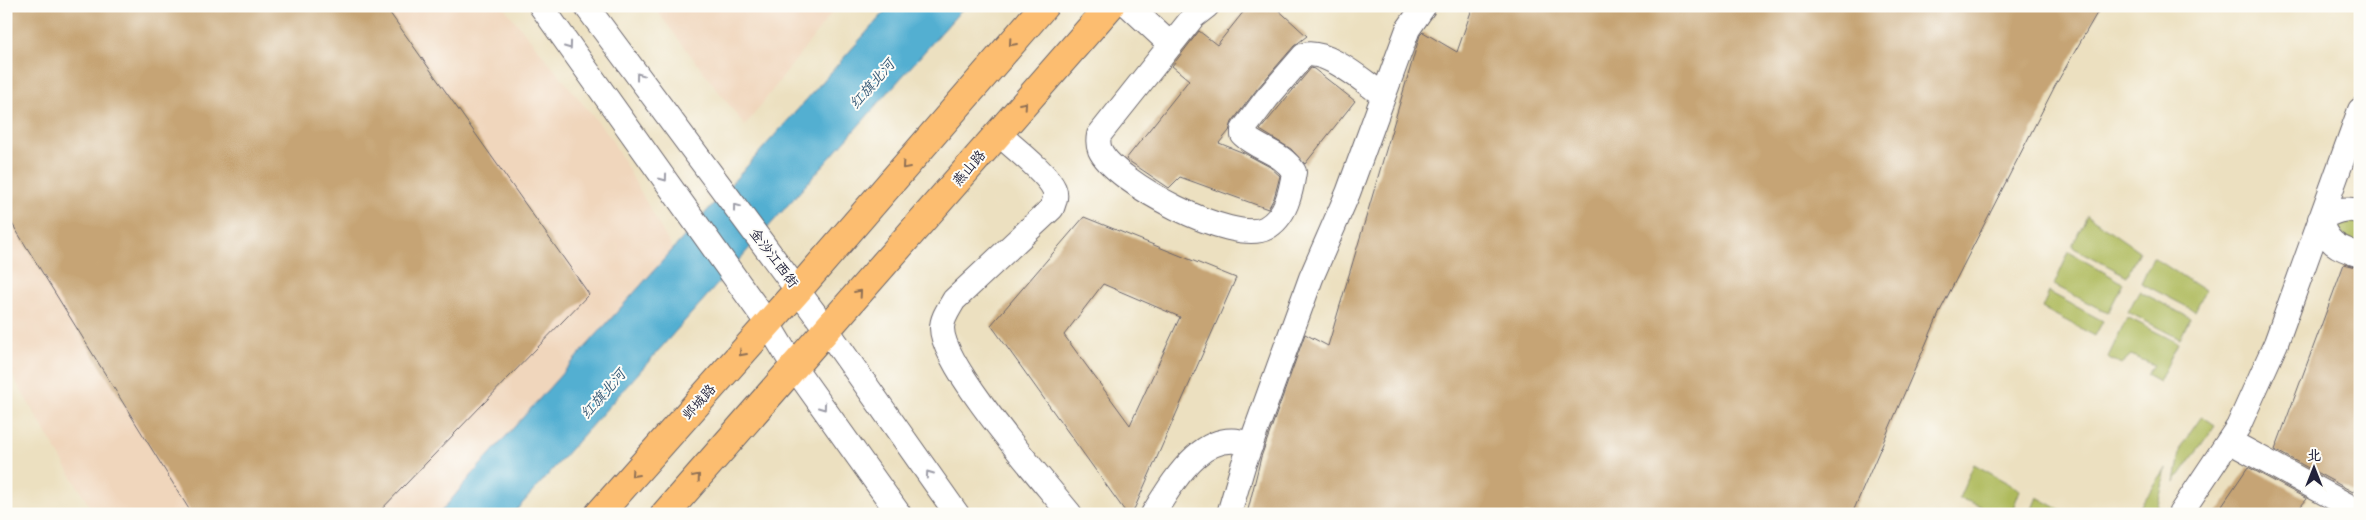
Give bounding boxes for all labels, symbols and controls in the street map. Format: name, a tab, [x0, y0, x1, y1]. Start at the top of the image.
one-way arrow	[1009, 37, 1017, 46]
one-way arrow	[563, 40, 572, 50]
water label: 红旗北河	[843, 51, 903, 115]
one-way arrow	[636, 73, 644, 82]
one-way arrow	[1018, 102, 1027, 111]
street label: 燕山路	[946, 144, 992, 192]
one-way arrow	[903, 160, 911, 169]
one-way arrow	[658, 172, 667, 182]
one-way arrow	[733, 203, 742, 212]
street label: 金沙江西街	[743, 223, 805, 293]
one-way arrow	[854, 290, 863, 299]
one-way arrow	[739, 347, 748, 356]
water label: 红旗北河	[574, 361, 634, 425]
street label: 邺城路	[676, 378, 722, 426]
one-way arrow	[817, 401, 826, 411]
north arrow	[2288, 442, 2338, 492]
text: 北	[2307, 443, 2321, 468]
one-way arrow	[631, 469, 640, 478]
one-way arrow	[926, 470, 935, 480]
one-way arrow	[692, 474, 701, 483]

